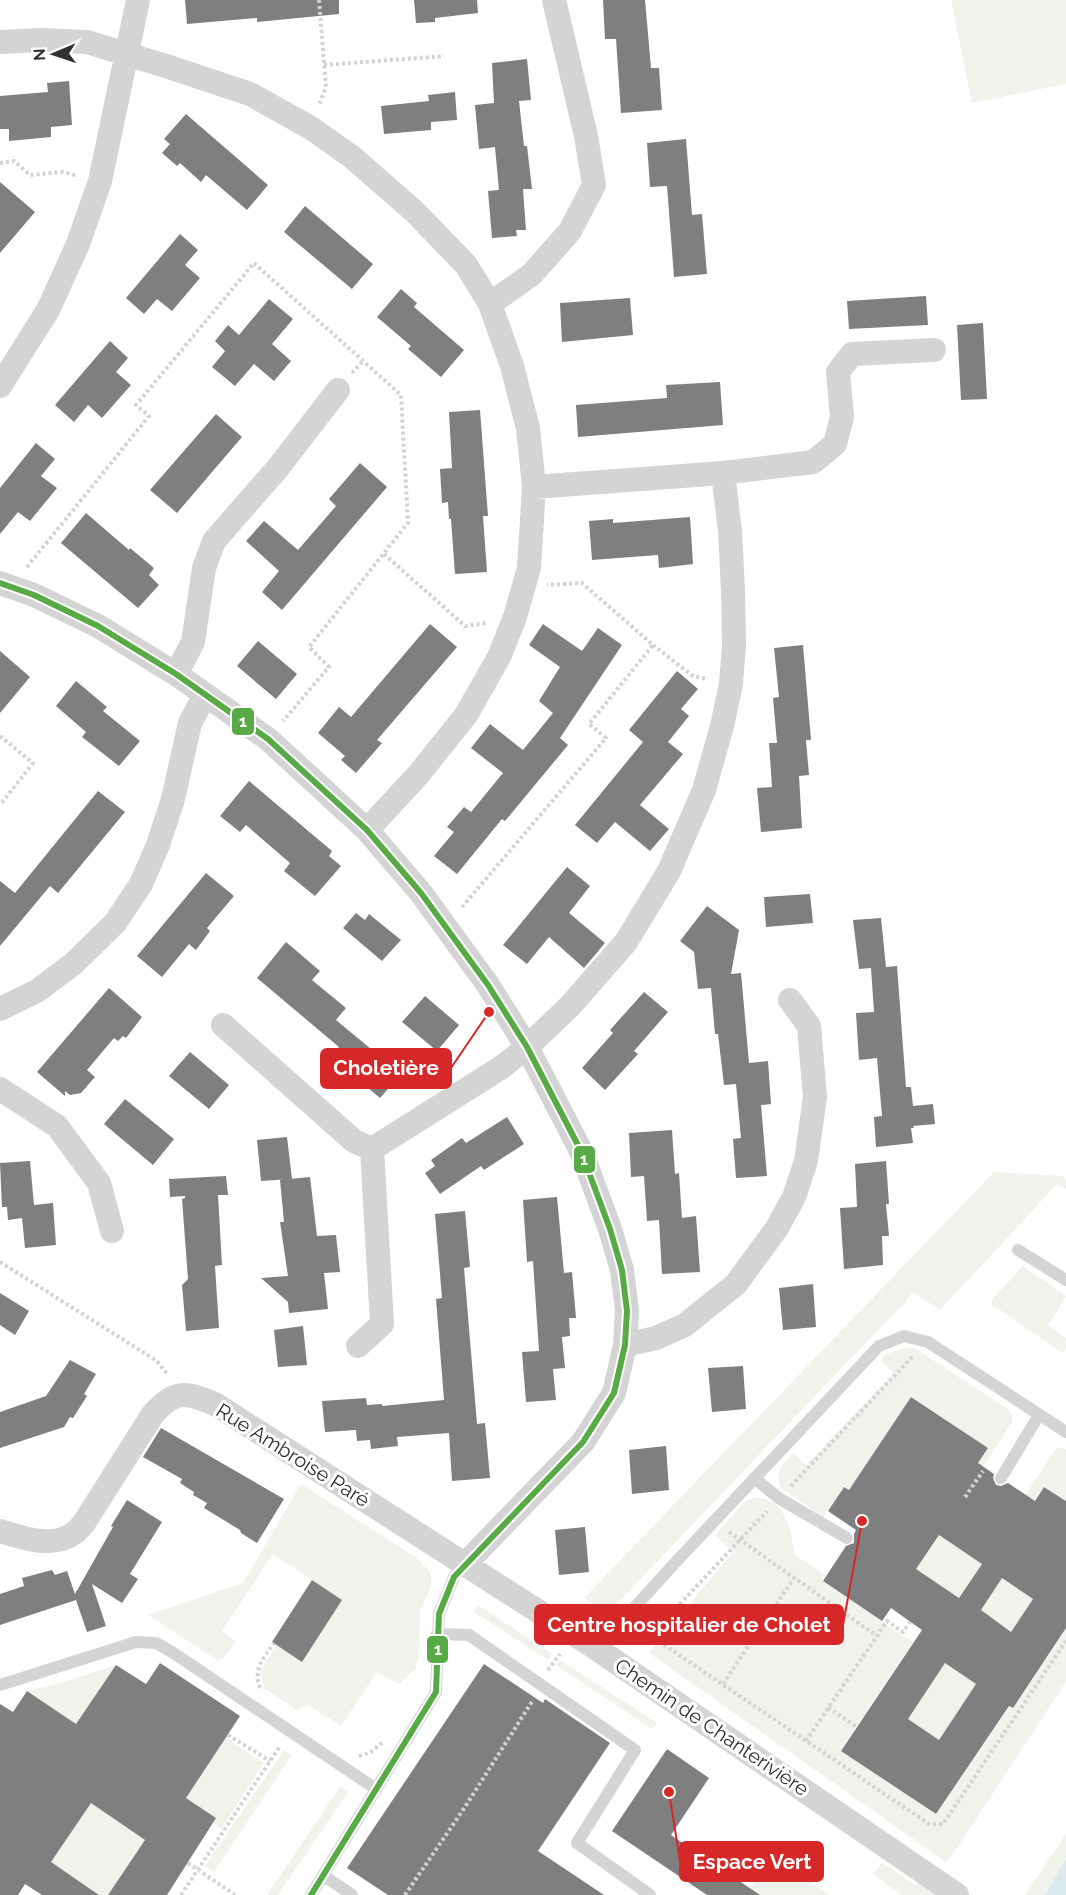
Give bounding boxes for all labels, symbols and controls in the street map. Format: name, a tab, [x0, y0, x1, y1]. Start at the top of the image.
north arrow	[24, 24, 84, 84]
text: N	[30, 48, 49, 61]
line badge: 1	[231, 707, 255, 736]
text: 1	[239, 712, 247, 731]
callout: Choletière	[321, 1049, 451, 1088]
text: Choletière	[333, 1055, 439, 1080]
line badge: 1	[573, 1145, 596, 1174]
text: 1	[580, 1150, 588, 1169]
street label: Rue Ambroise Paré	[212, 1398, 374, 1512]
callout: Centre hospitalier de Cholet	[535, 1605, 843, 1644]
text: Centre hospitalier de Cholet	[547, 1612, 831, 1637]
line badge: 1	[426, 1635, 449, 1664]
text: 1	[434, 1640, 442, 1659]
street label: Chemin de Chanterivière	[611, 1653, 814, 1801]
callout: Espace Vert	[680, 1842, 823, 1881]
text: Espace Vert	[693, 1849, 811, 1874]

